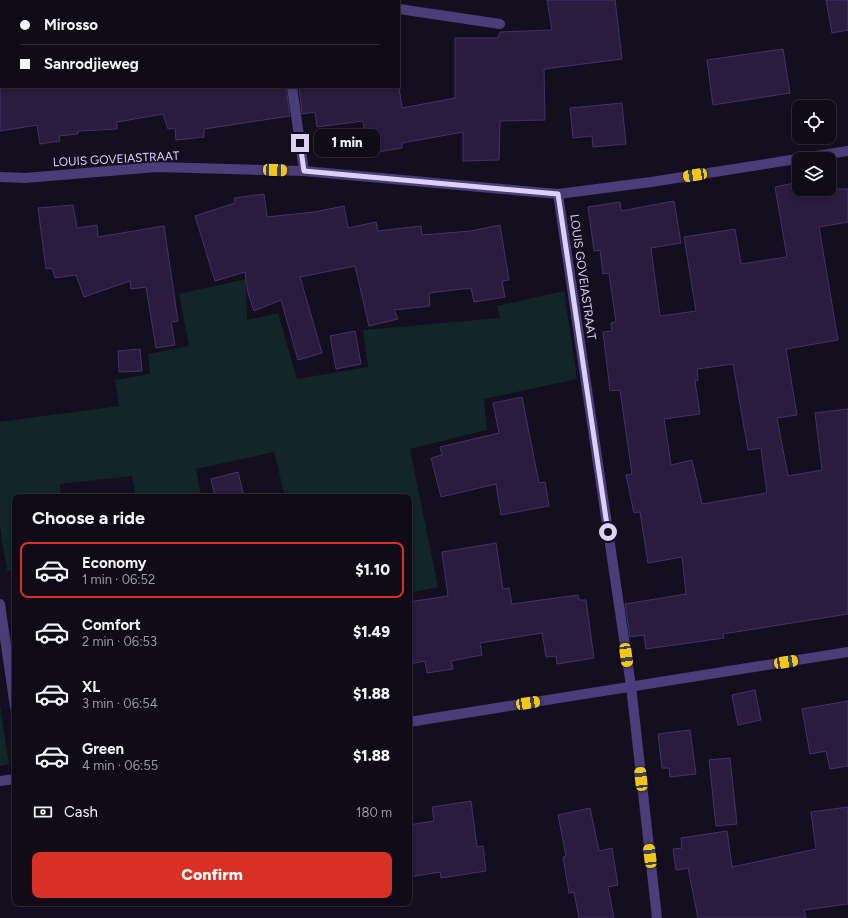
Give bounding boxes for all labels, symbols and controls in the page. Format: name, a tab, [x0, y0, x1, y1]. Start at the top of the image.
text: Mirosso	[44, 16, 98, 34]
text: Sanrodjieweg	[44, 55, 139, 73]
map controls	[792, 100, 836, 196]
button: locate	[792, 100, 836, 144]
callout: 1 min	[314, 129, 380, 157]
route end	[291, 134, 309, 152]
text: 1 min	[331, 135, 363, 150]
street label: LOUIS GOVEIASTRAAT	[52, 149, 180, 169]
button: layers	[792, 152, 836, 196]
car	[263, 164, 287, 176]
car	[682, 167, 708, 183]
street label: LOUIS GOVEIASTRAAT	[567, 213, 599, 341]
text: Choose a ride	[32, 507, 145, 529]
route start	[599, 523, 617, 541]
icon: car	[34, 552, 70, 588]
text: Economy	[82, 554, 147, 572]
text: $1.10	[355, 561, 390, 579]
text: 1 min · 06:52	[82, 572, 155, 587]
icon: car	[34, 614, 70, 650]
text: Comfort	[82, 616, 141, 634]
text: $1.49	[353, 623, 390, 641]
text: 2 min · 06:53	[82, 634, 157, 649]
car	[618, 642, 634, 668]
car	[773, 654, 799, 670]
icon: car	[34, 676, 70, 712]
text: XL	[82, 678, 100, 696]
text: $1.88	[353, 685, 390, 703]
car	[515, 695, 541, 711]
text: 3 min · 06:54	[82, 696, 158, 711]
icon: car	[34, 738, 70, 774]
text: Green	[82, 740, 124, 758]
text: $1.88	[353, 747, 390, 765]
text: 4 min · 06:55	[82, 758, 158, 773]
car	[634, 766, 648, 792]
icon: cash	[32, 801, 54, 823]
text: Cash	[64, 803, 98, 821]
text: 180 m	[356, 805, 392, 820]
car	[643, 843, 657, 869]
button: Confirm	[32, 852, 392, 898]

